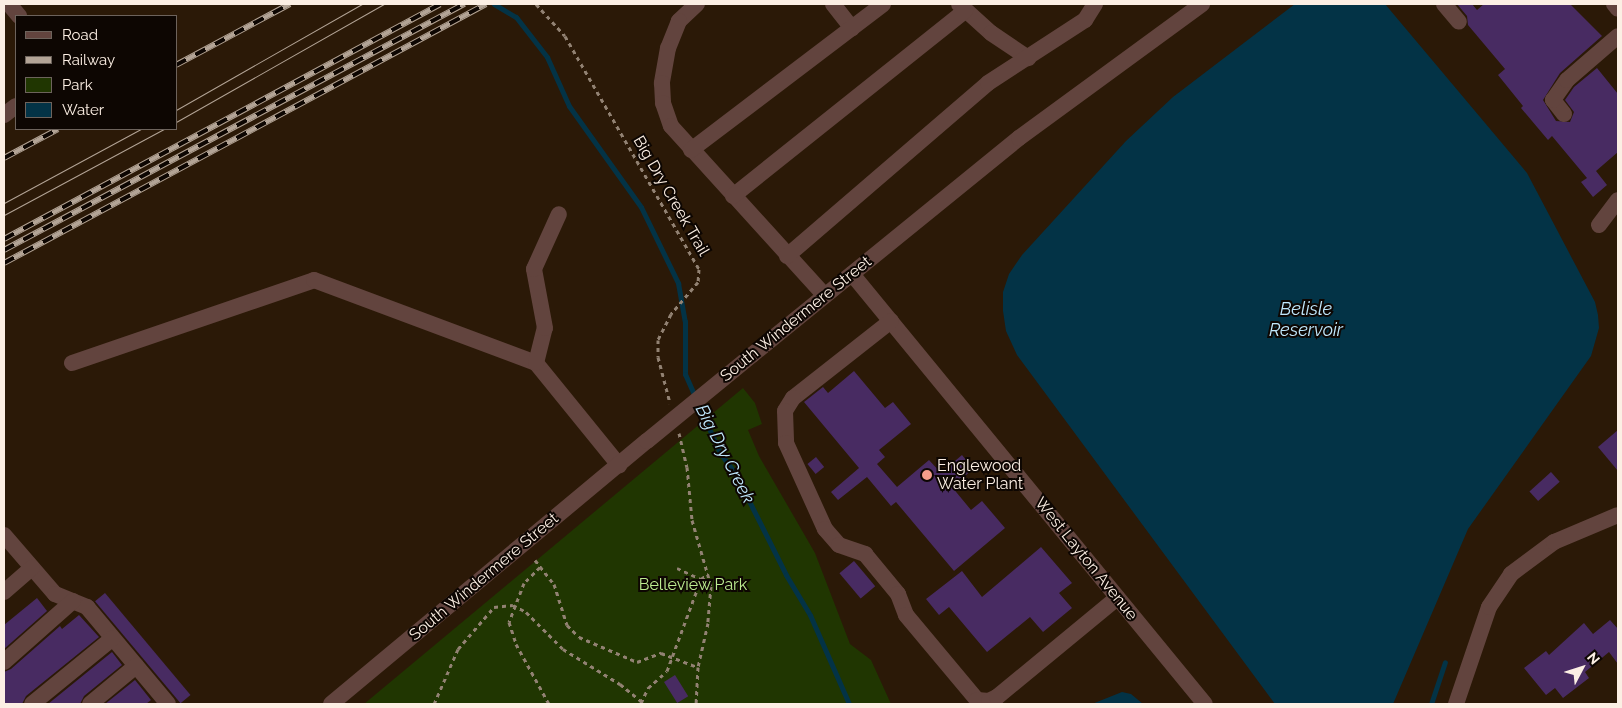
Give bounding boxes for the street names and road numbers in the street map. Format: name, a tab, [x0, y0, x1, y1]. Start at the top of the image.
street label: Big Dry Creek Trail	[629, 132, 713, 260]
street label: South Windermere Street	[716, 252, 876, 386]
street label: West Layton Avenue	[1030, 494, 1142, 624]
street label: South Windermere Street	[405, 509, 563, 645]

